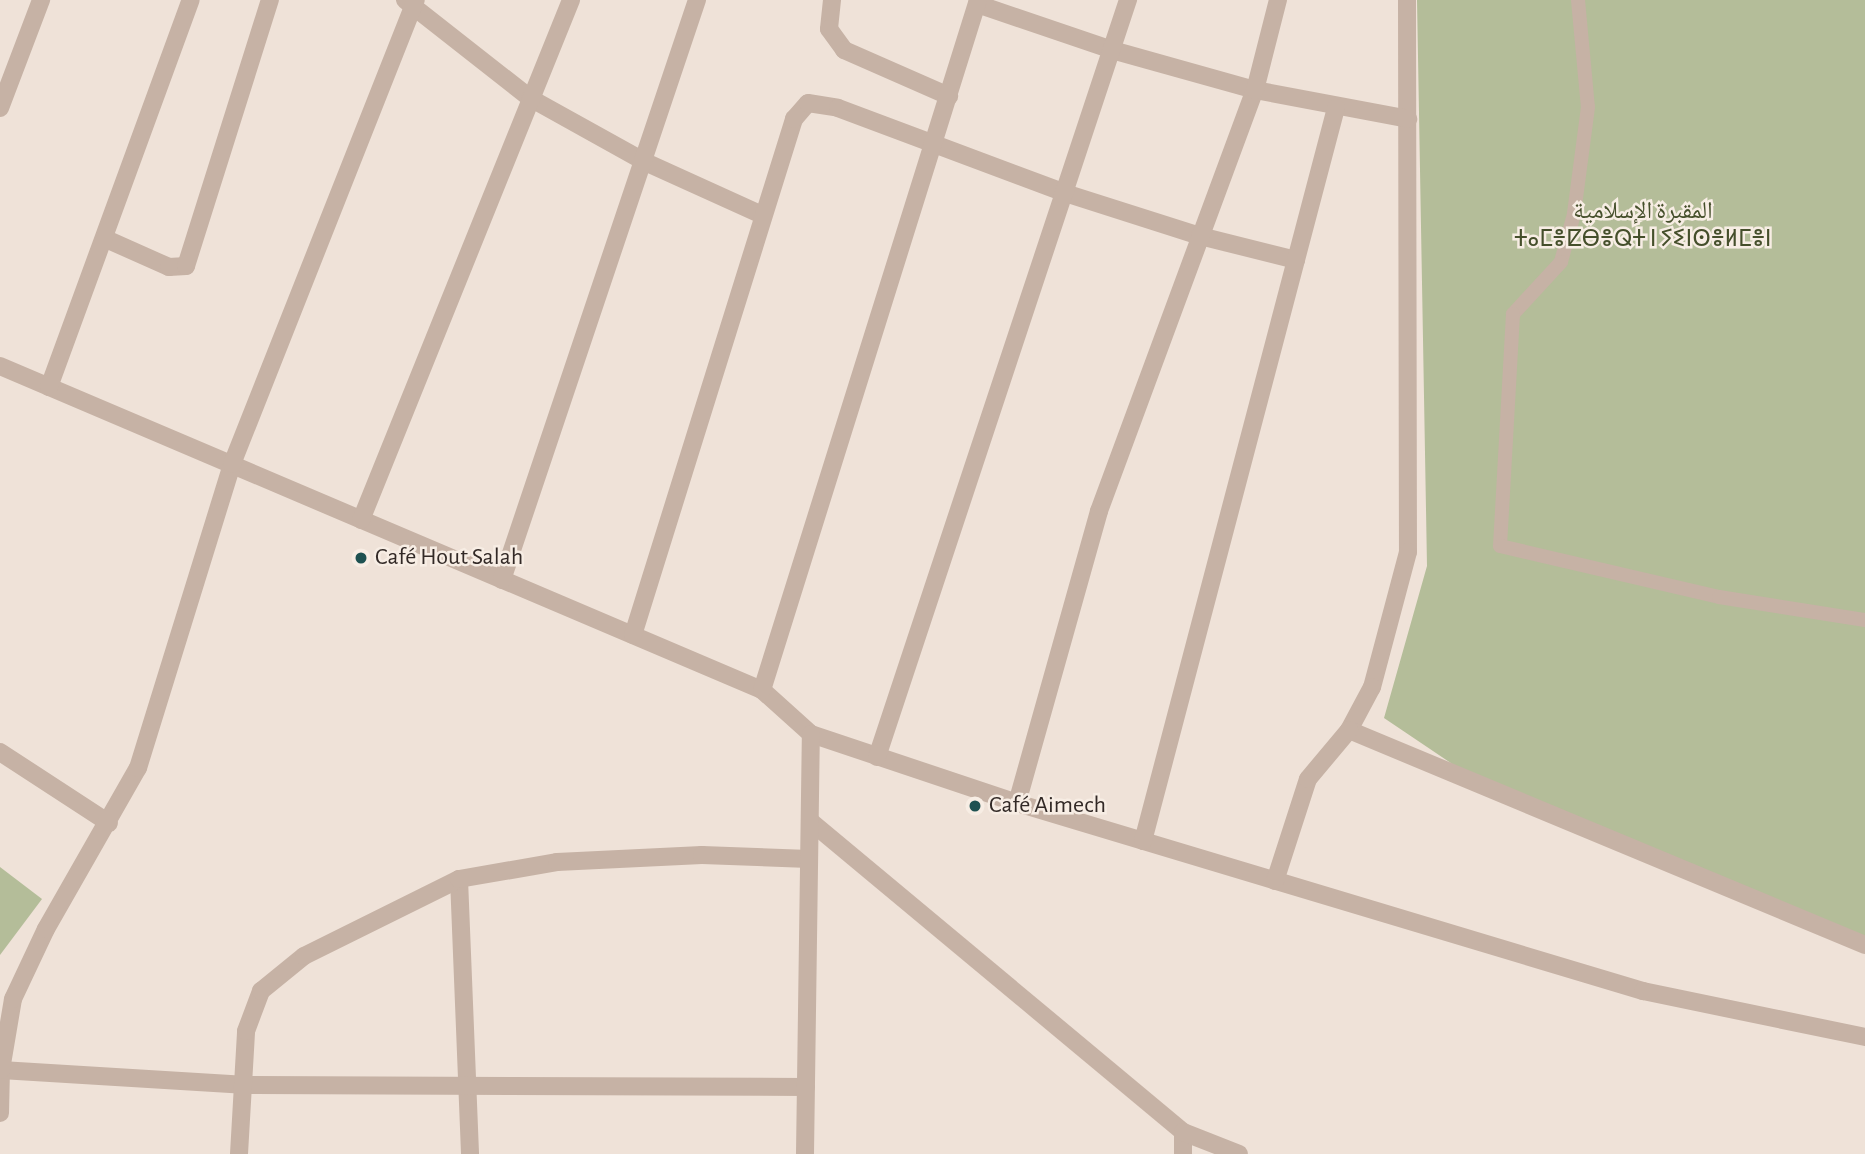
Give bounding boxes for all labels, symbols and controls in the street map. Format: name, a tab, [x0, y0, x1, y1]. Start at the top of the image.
park label: المقبرة الإسلامية ⵜⴰⵎⴻⵇⴱⴻⵕⵜ ⵏ ⵢⵉⵏⵙⴻⵍⵎⴻⵏ	[1514, 198, 1772, 254]
place label: Café Hout Salah	[375, 544, 523, 572]
marker: Café Hout Salah	[353, 550, 369, 566]
place label: Café Aimech	[989, 792, 1106, 820]
marker: Café Aimech	[967, 798, 983, 814]

